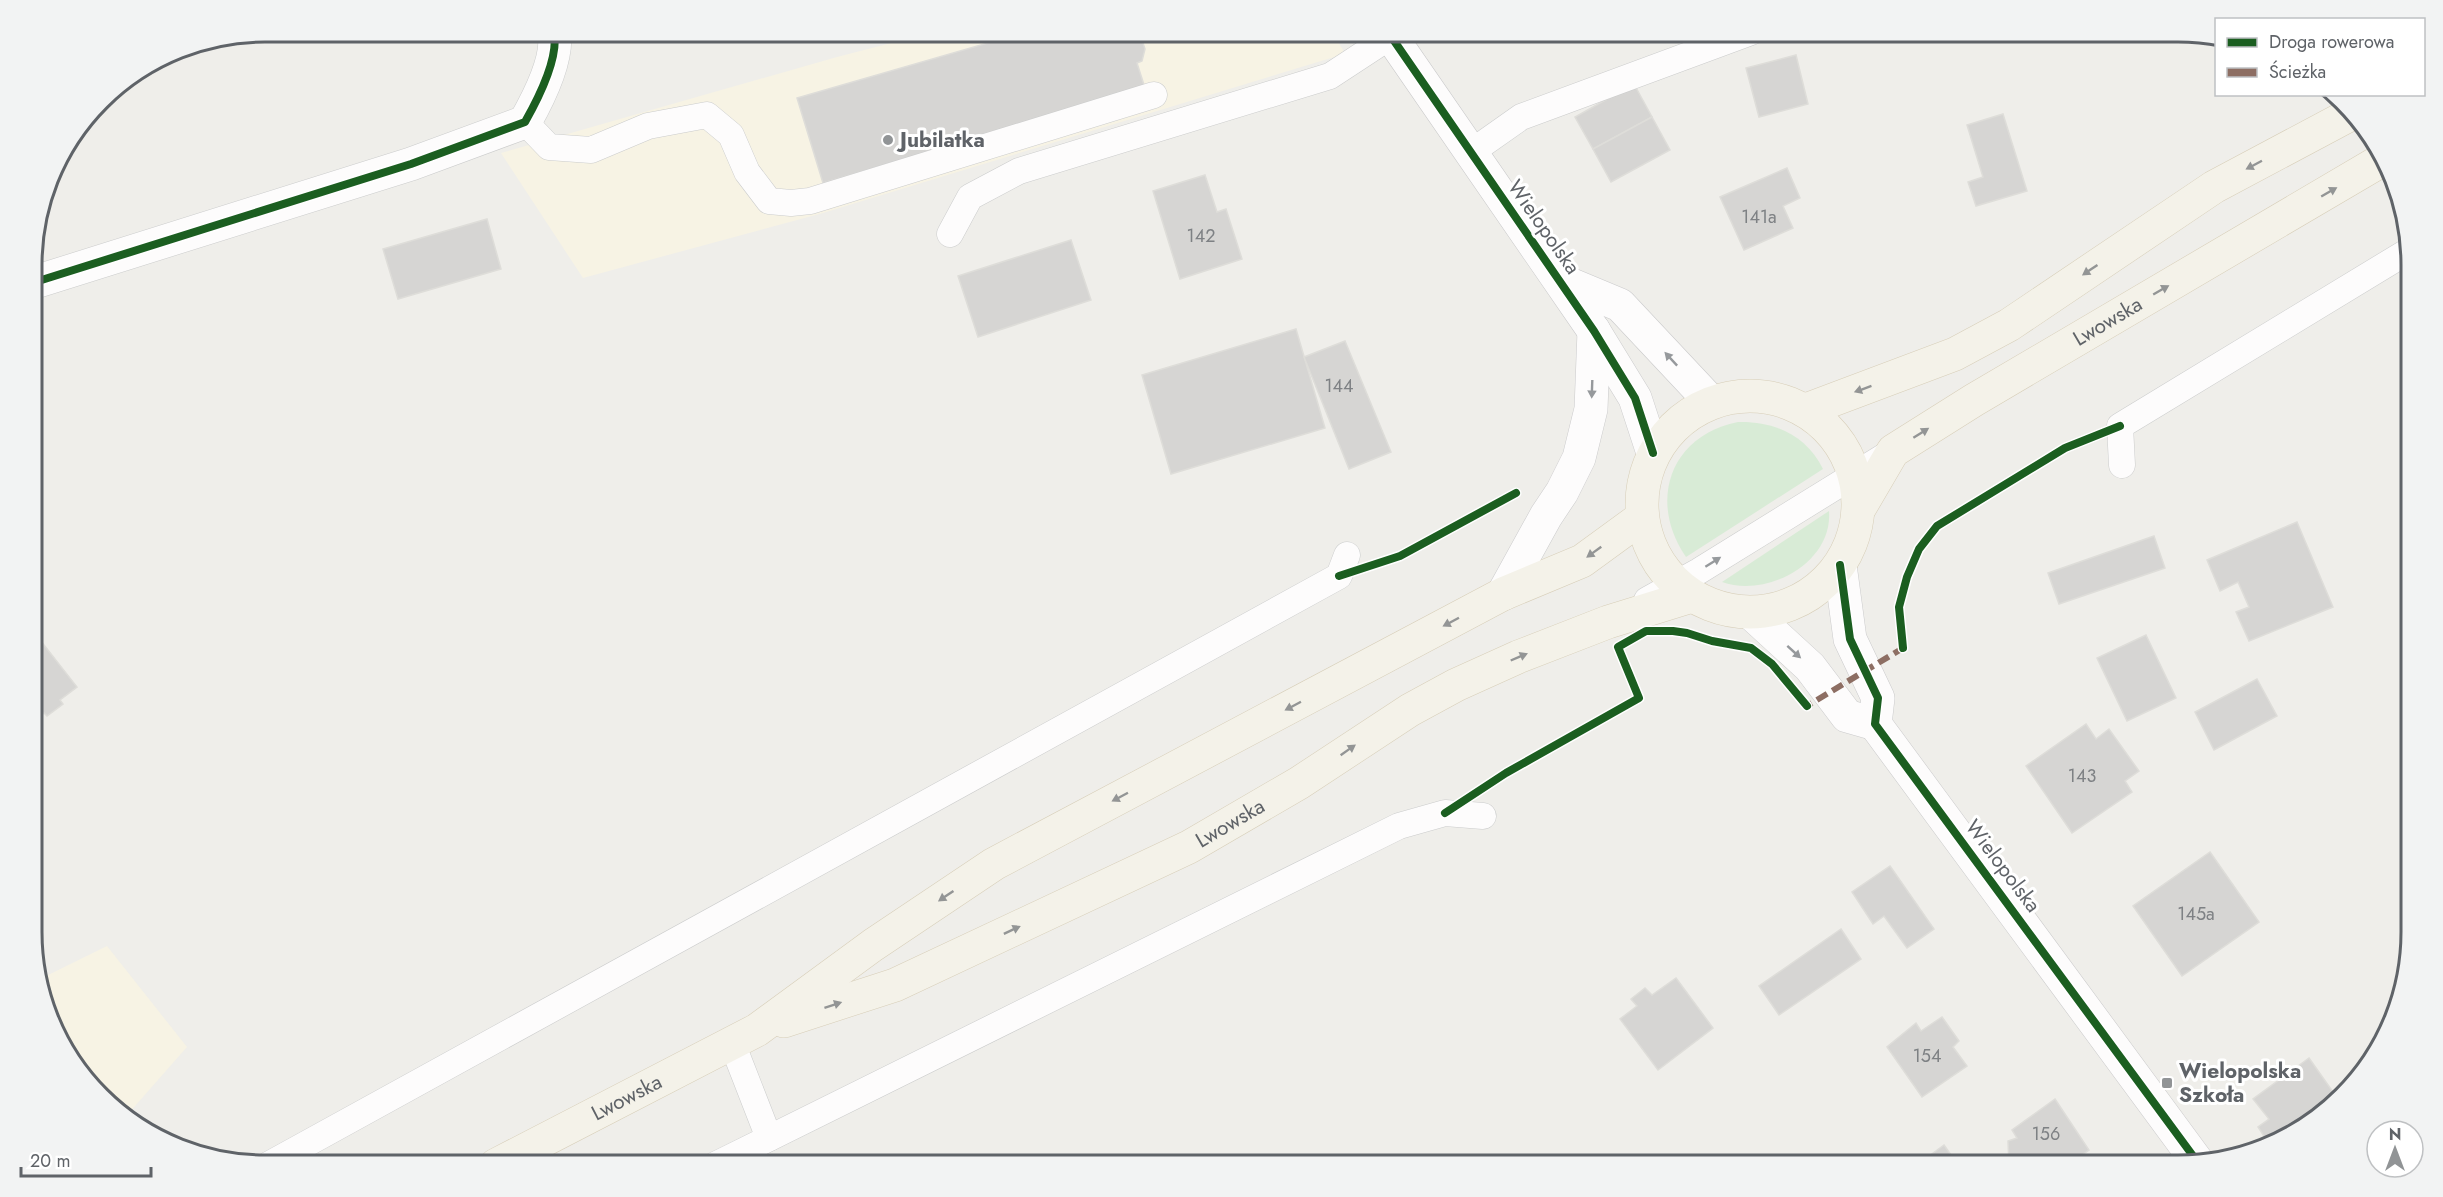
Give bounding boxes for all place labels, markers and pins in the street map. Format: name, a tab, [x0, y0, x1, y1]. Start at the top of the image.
place label: Jubilatka	[896, 125, 985, 155]
marker: Jubilatka	[881, 133, 895, 147]
place label: Wielopolska Szkoła	[2179, 1056, 2301, 1110]
marker: Wielopolska Szkoła	[2160, 1076, 2174, 1090]

